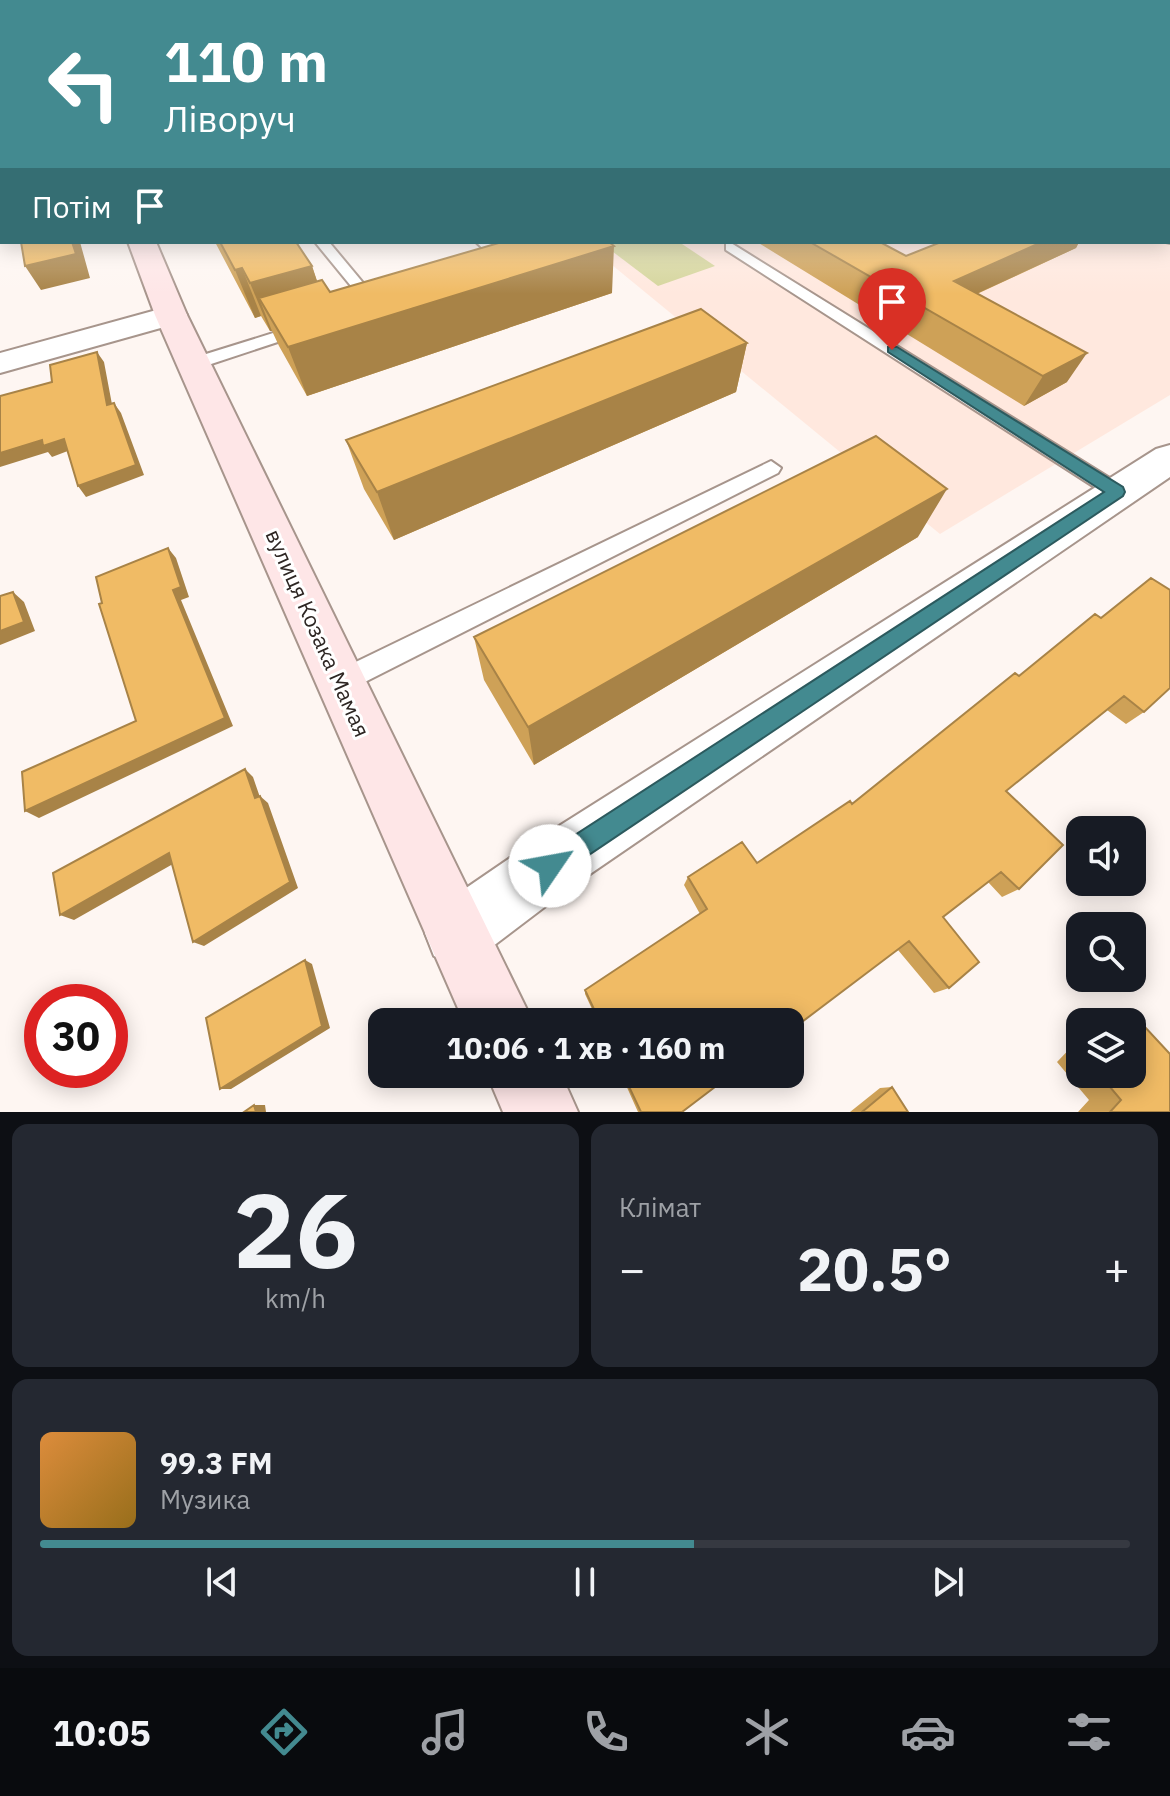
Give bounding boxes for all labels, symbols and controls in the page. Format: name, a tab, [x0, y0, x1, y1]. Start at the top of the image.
text: 110 m	[164, 25, 328, 97]
icon: left	[32, 32, 136, 136]
text: Ліворуч	[164, 95, 296, 142]
icon: arrive	[128, 184, 172, 228]
text: Потім	[32, 187, 112, 226]
pin	[858, 268, 926, 350]
icon: arrive	[870, 280, 914, 324]
street label: вулиця Козака Мамая	[260, 524, 377, 741]
map controls	[1066, 816, 1146, 1088]
button: sound	[1066, 816, 1146, 896]
position arrow	[508, 824, 592, 908]
button: search	[1066, 912, 1146, 992]
speed limit sign: 30	[24, 984, 128, 1088]
button: layers	[1066, 1008, 1146, 1088]
text: 10:06 · 1 хв · 160 m	[447, 1028, 725, 1067]
text: 26	[233, 1161, 358, 1297]
text: Клімат	[619, 1190, 701, 1224]
text: 20.5°	[797, 1229, 952, 1308]
text: −	[619, 1240, 645, 1297]
text: +	[1104, 1240, 1130, 1297]
text: km/h	[265, 1281, 326, 1315]
text: 99.3 FM	[160, 1443, 273, 1482]
text: Музика	[160, 1482, 250, 1516]
icon: previous	[200, 1560, 244, 1604]
icon: pause	[563, 1560, 607, 1604]
icon: next	[926, 1560, 970, 1604]
icon: directions	[256, 1704, 312, 1760]
icon: music	[417, 1704, 473, 1760]
icon: phone	[578, 1704, 634, 1760]
icon: climate	[739, 1704, 795, 1760]
icon: car	[900, 1704, 956, 1760]
icon: filters	[1061, 1704, 1117, 1760]
text: 10:05	[53, 1709, 151, 1756]

